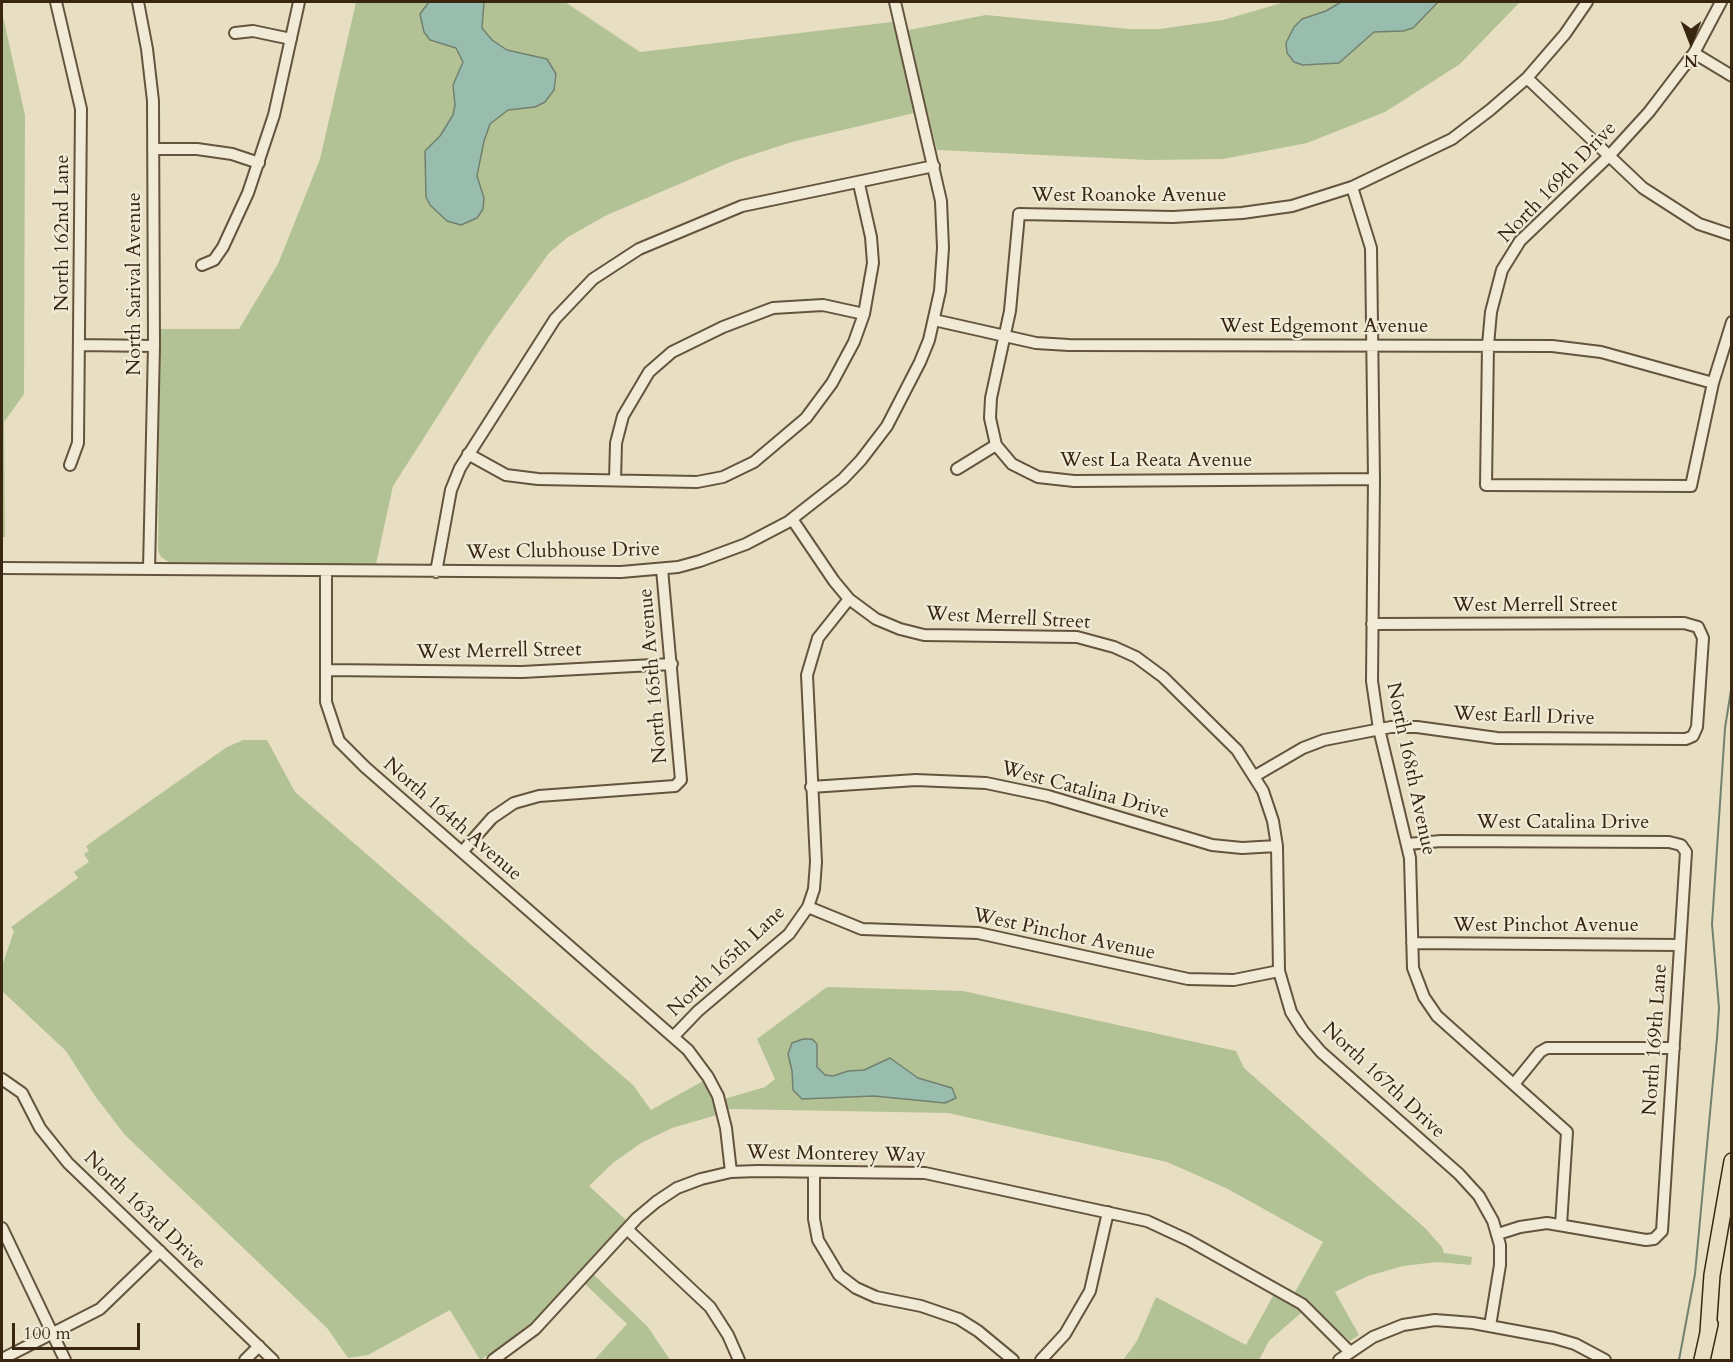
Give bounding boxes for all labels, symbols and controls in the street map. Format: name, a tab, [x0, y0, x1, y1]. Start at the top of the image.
north arrow	[1661, 12, 1721, 72]
text: N	[1684, 49, 1698, 71]
street label: North 169th Drive	[1494, 117, 1622, 249]
street label: North 162nd Lane	[51, 154, 75, 312]
street label: West Roanoke Avenue	[1031, 184, 1227, 208]
street label: North Sarival Avenue	[123, 192, 147, 376]
street label: West Edgemont Avenue	[1220, 315, 1428, 339]
street label: West La Reata Avenue	[1060, 449, 1252, 473]
street label: West Clubhouse Drive	[466, 538, 660, 566]
street label: North 165th Avenue	[634, 587, 674, 765]
street label: West Merrell Street	[1453, 594, 1617, 618]
street label: West Merrell Street	[925, 603, 1091, 635]
street label: West Merrell Street	[416, 639, 582, 665]
street label: North 168th Avenue	[1380, 680, 1440, 858]
street label: West Earll Drive	[1453, 703, 1595, 731]
street label: North 164th Avenue	[378, 753, 526, 887]
street label: West Catalina Drive	[998, 757, 1172, 825]
street label: West Catalina Drive	[1477, 811, 1649, 835]
street label: North 165th Lane	[663, 901, 791, 1023]
street label: West Pinchot Avenue	[971, 904, 1157, 966]
street label: West Pinchot Avenue	[1453, 914, 1639, 938]
street label: North 169th Lane	[1639, 963, 1673, 1117]
street label: North 167th Drive	[1316, 1018, 1450, 1144]
street label: West Monterey Way	[746, 1141, 926, 1169]
street label: North 163rd Drive	[78, 1147, 210, 1275]
scale bar	[15, 1311, 142, 1349]
text: 100 m	[23, 1321, 71, 1346]

